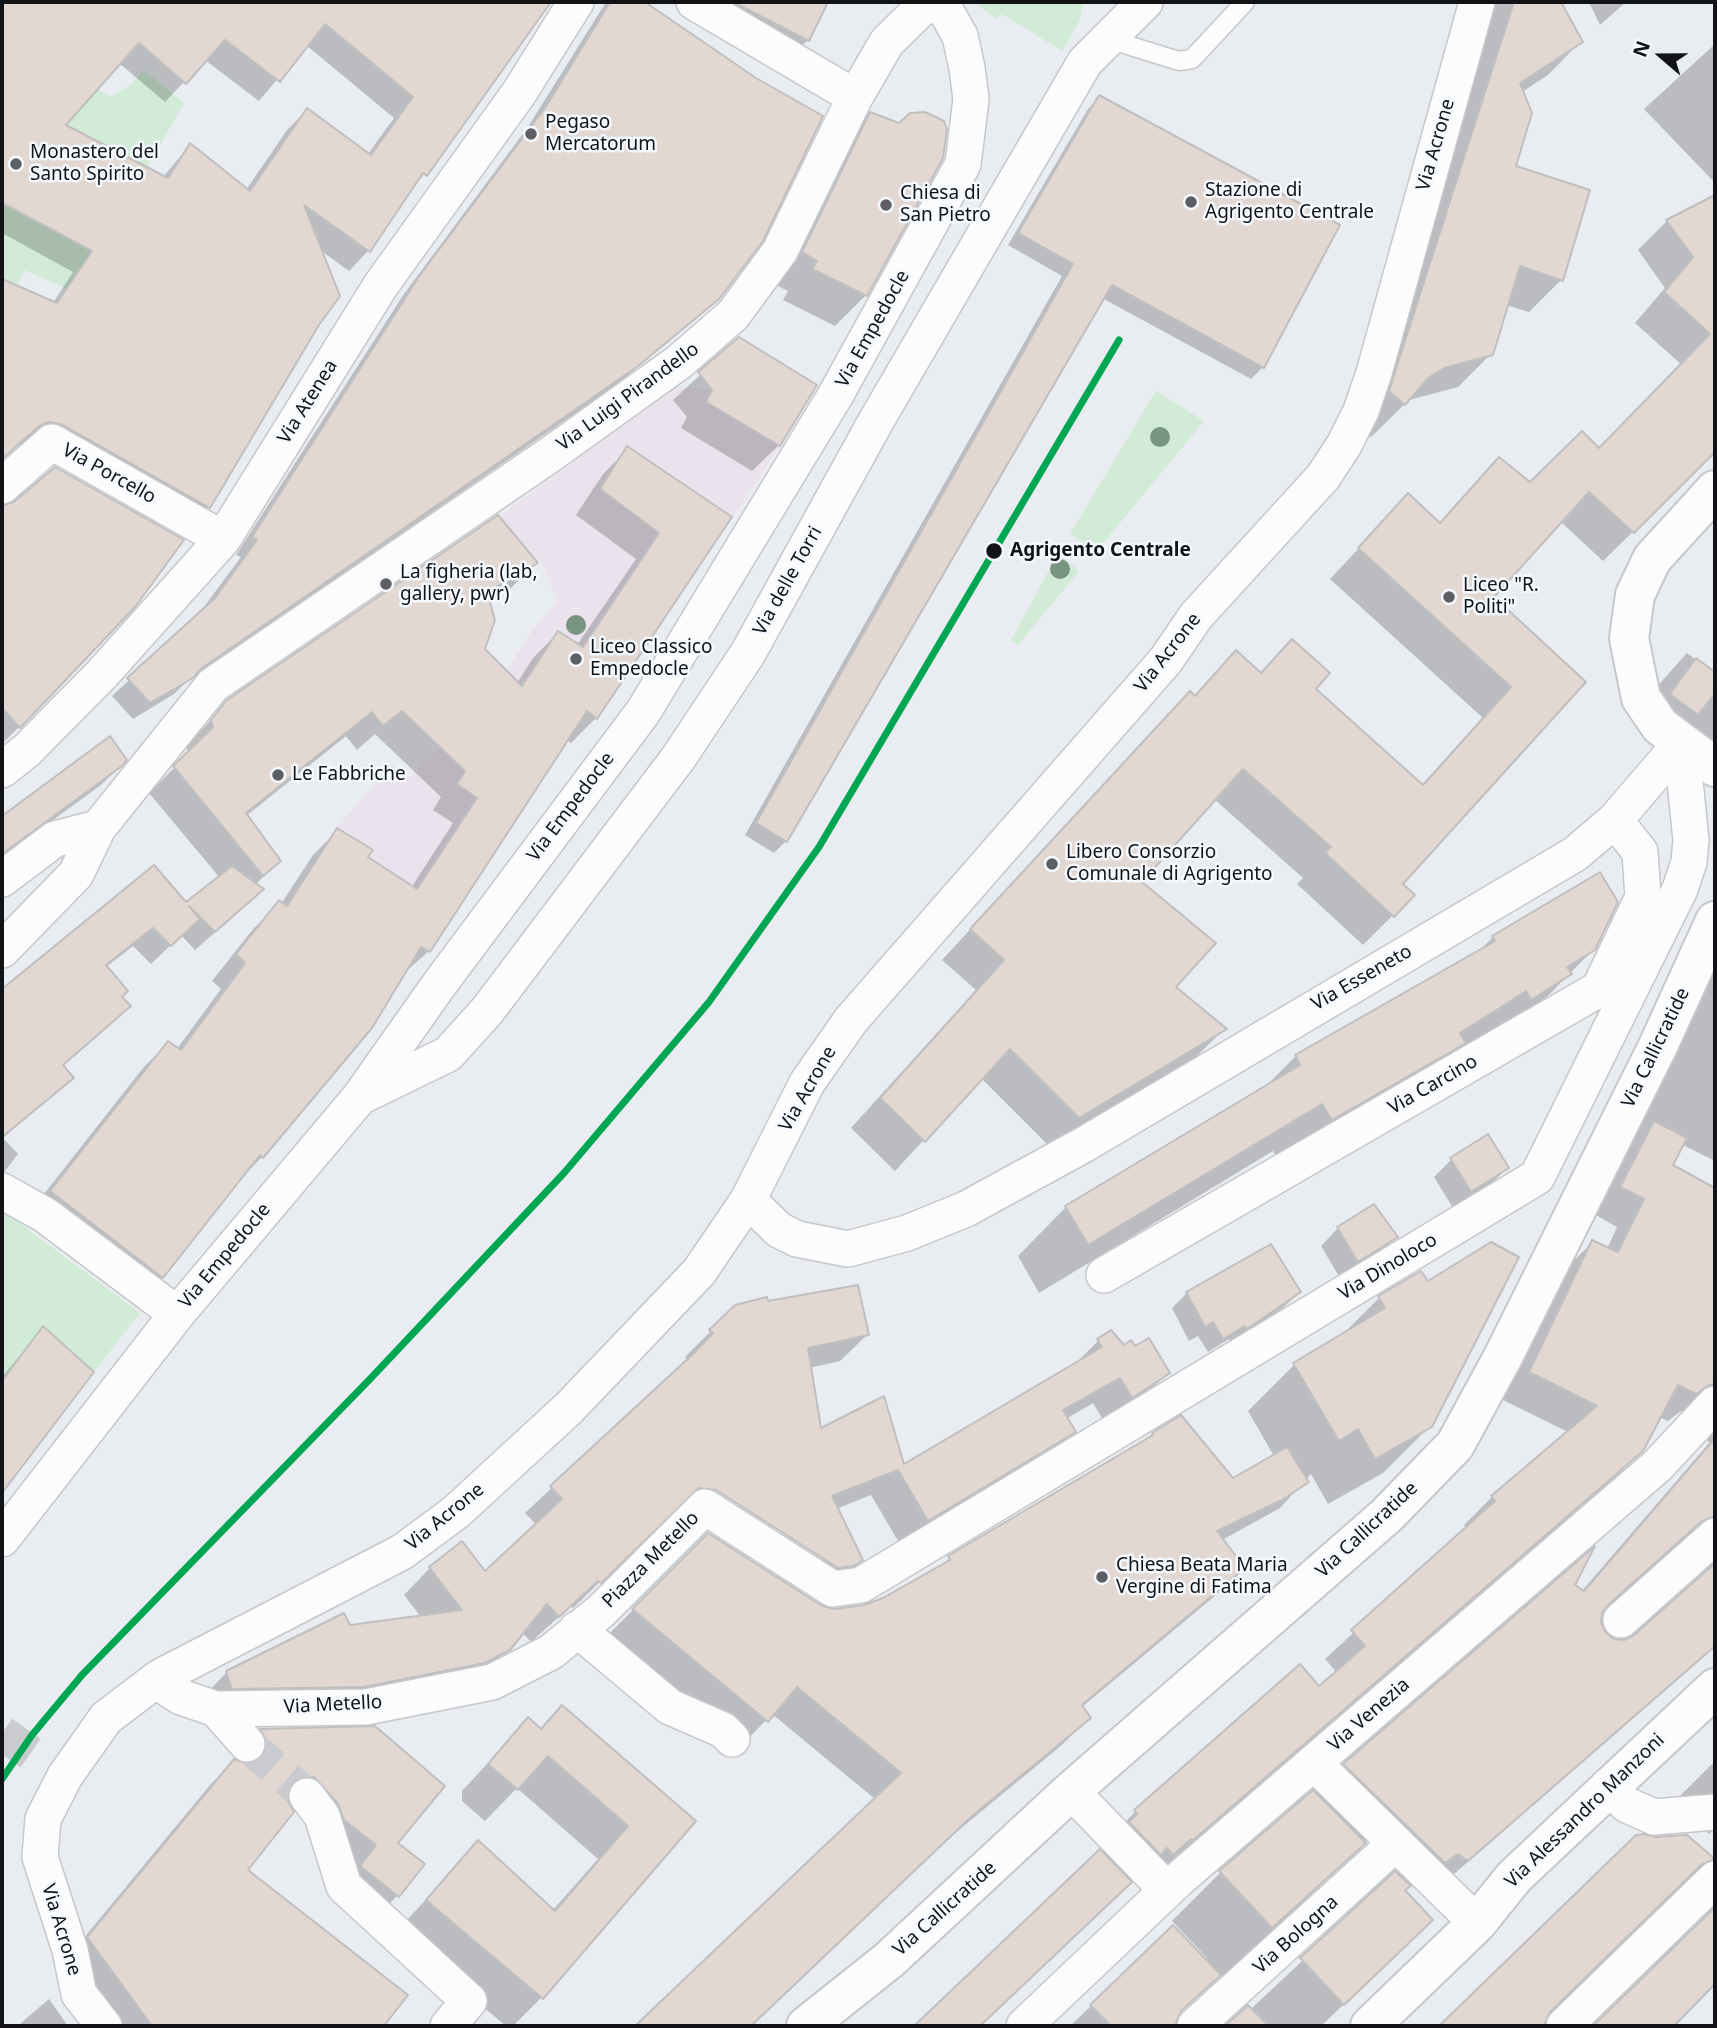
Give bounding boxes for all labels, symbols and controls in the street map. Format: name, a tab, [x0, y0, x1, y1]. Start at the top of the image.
north arrow	[1626, 21, 1696, 91]
text: N	[1626, 37, 1656, 61]
street label: Via Acrone	[1412, 96, 1460, 194]
place label: Pegaso Mercatorum	[545, 112, 656, 156]
marker: Pegaso Mercatorum	[523, 126, 539, 142]
place label: Monastero del Santo Spirito	[30, 142, 159, 186]
marker: Monastero del Santo Spirito	[8, 156, 24, 172]
place label: Stazione di Agrigento Centrale	[1205, 180, 1374, 224]
place label: Chiesa di San Pietro	[900, 183, 991, 227]
marker: Stazione di Agrigento Centrale	[1183, 194, 1199, 210]
marker: Chiesa di San Pietro	[878, 197, 894, 213]
street label: Via Empedocle	[831, 266, 915, 392]
street label: Via Luigi Pirandello	[553, 338, 703, 456]
street label: Via Atenea	[273, 356, 343, 448]
street label: Via Porcello	[58, 439, 160, 509]
street label: Via delle Torri	[749, 523, 827, 639]
place label: Agrigento Centrale	[1010, 540, 1191, 562]
marker: Agrigento Centrale	[984, 541, 1004, 561]
place label: La figheria (lab, gallery, pwr)	[400, 562, 538, 606]
place label: Liceo "R. Politi"	[1463, 575, 1539, 619]
marker: La figheria (lab, gallery, pwr)	[378, 576, 394, 592]
marker: Liceo "R. Politi"	[1441, 589, 1457, 605]
street label: Via Acrone	[1130, 609, 1206, 697]
place label: Liceo Classico Empedocle	[590, 637, 712, 681]
marker: Liceo Classico Empedocle	[568, 651, 584, 667]
street label: Via Empedocle	[523, 748, 619, 866]
place label: Le Fabbriche	[292, 764, 406, 786]
marker: Le Fabbriche	[270, 767, 286, 783]
place label: Libero Consorzio Comunale di Agrigento	[1066, 842, 1273, 886]
marker: Libero Consorzio Comunale di Agrigento	[1044, 856, 1060, 872]
street label: Via Esseneto	[1308, 940, 1416, 1016]
street label: Via Callicratide	[1617, 984, 1695, 1112]
street label: Via Acrone	[774, 1042, 842, 1136]
street label: Via Carcino	[1384, 1050, 1482, 1120]
street label: Via Empedocle	[174, 1199, 276, 1313]
street label: Via Dinoloco	[1335, 1229, 1441, 1305]
street label: Via Callicratide	[1311, 1477, 1423, 1583]
street label: Via Acrone	[401, 1478, 489, 1556]
street label: Piazza Metello	[598, 1507, 704, 1613]
place label: Chiesa Beata Maria Vergine di Fatima	[1116, 1555, 1288, 1599]
marker: Chiesa Beata Maria Vergine di Fatima	[1094, 1569, 1110, 1585]
street label: Via Venezia	[1324, 1673, 1414, 1757]
street label: Via Metello	[283, 1691, 383, 1719]
street label: Via Alessandro Manzoni	[1501, 1729, 1669, 1893]
street label: Via Callicratide	[889, 1857, 1001, 1961]
street label: Via Acrone	[36, 1881, 86, 1979]
street label: Via Bologna	[1249, 1891, 1343, 1979]

